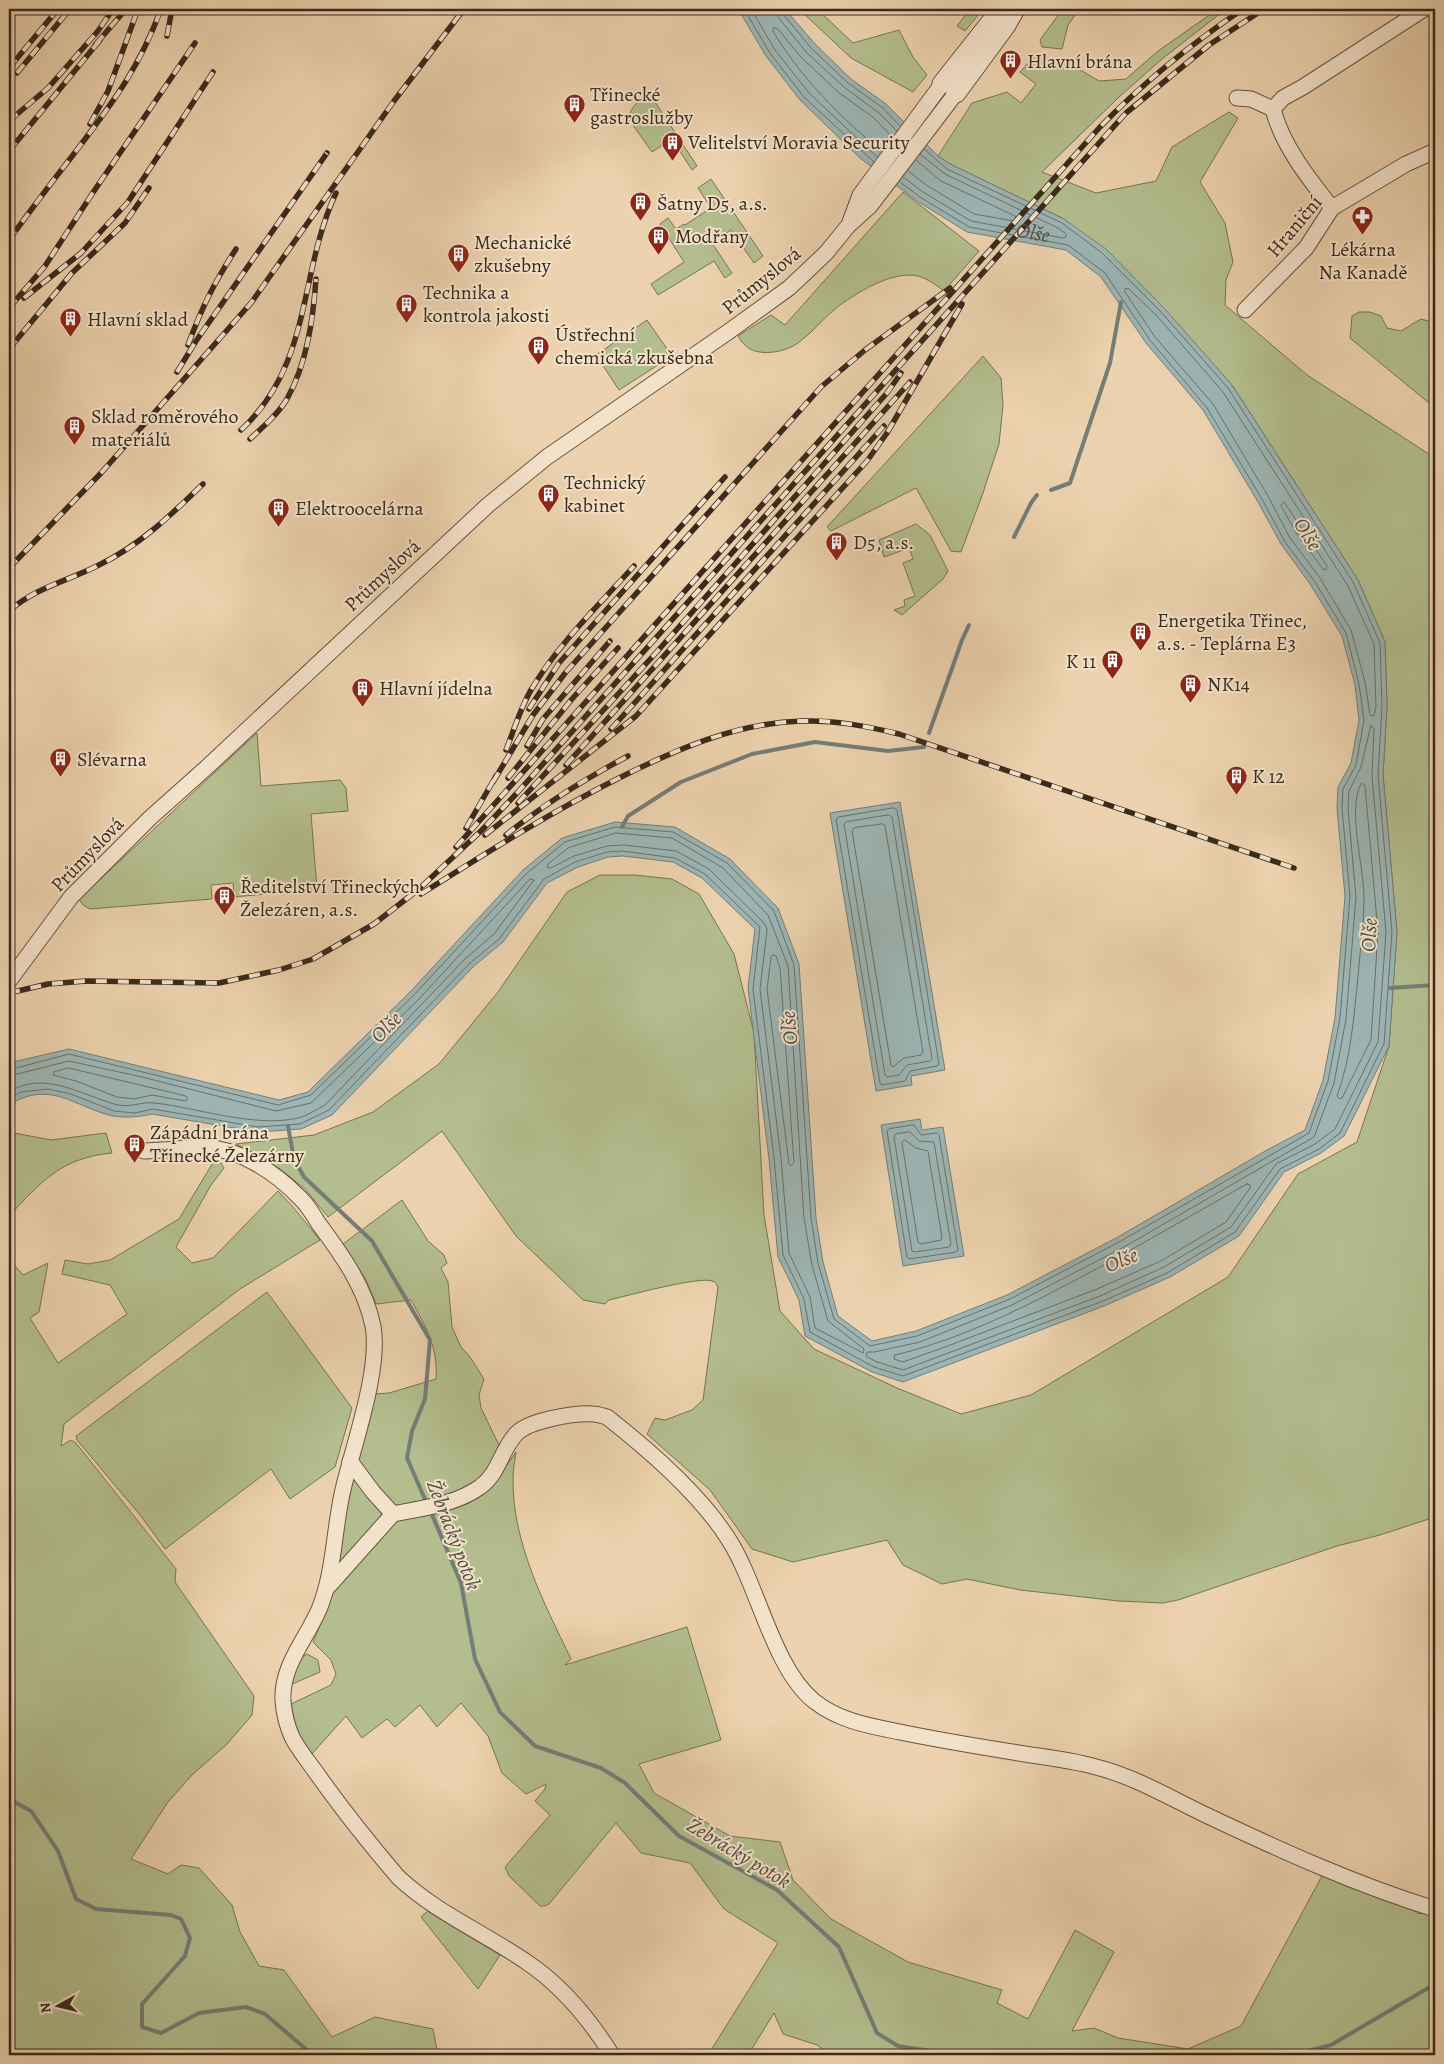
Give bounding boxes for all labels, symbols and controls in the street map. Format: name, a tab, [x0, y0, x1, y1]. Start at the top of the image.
place label: Hlavní brána	[1027, 48, 1133, 75]
building icon: Hlavní brána	[999, 49, 1023, 80]
place label: Třinecké gastroslužby	[590, 81, 694, 131]
building icon: Třinecké gastroslužby	[562, 93, 586, 124]
place label: Velitelství Moravia Security	[687, 129, 911, 156]
building icon: Velitelství Moravia Security	[660, 130, 684, 161]
place label: Šatny D5, a.s.	[657, 190, 768, 217]
street label: Hraniční	[1260, 190, 1328, 263]
building icon: Šatny D5, a.s.	[629, 191, 653, 222]
pharmacy icon: Lékárna Na Kanadě	[1351, 205, 1375, 236]
water label: Olše	[1014, 216, 1053, 249]
place label: Modřany	[675, 223, 750, 250]
building icon: Modřany	[647, 224, 671, 255]
place label: Mechanické zkušebny	[474, 229, 572, 279]
place label: Lékárna Na Kanadě	[1319, 236, 1407, 286]
street label: Průmyslová	[716, 240, 807, 321]
building icon: Mechanické zkušebny	[446, 242, 470, 273]
place label: Technika a kontrola jakosti	[423, 279, 550, 329]
building icon: Technika a kontrola jakosti	[395, 292, 419, 323]
place label: Hlavní sklad	[87, 306, 189, 333]
building icon: Hlavní sklad	[59, 307, 83, 338]
place label: Ústřechní chemická zkušebna	[555, 321, 715, 371]
building icon: Ústřechní chemická zkušebna	[527, 334, 551, 365]
place label: Sklad roměrového materiálů	[91, 403, 239, 453]
building icon: Sklad roměrového materiálů	[63, 415, 87, 446]
place label: Technický kabinet	[564, 469, 647, 519]
building icon: Technický kabinet	[536, 482, 560, 513]
place label: Elektroocelárna	[295, 495, 425, 522]
building icon: Elektroocelárna	[267, 496, 291, 527]
water label: Olše	[1287, 512, 1329, 556]
place label: D5, a.s.	[853, 529, 914, 556]
building icon: D5, a.s.	[825, 530, 849, 561]
street label: Průmyslová	[338, 533, 427, 618]
place label: Energetika Třinec, a.s. - Teplárna E3	[1157, 607, 1307, 657]
building icon: Energetika Třinec, a.s. - Teplárna E3	[1129, 620, 1153, 651]
place label: K 11	[1066, 648, 1096, 675]
building icon: K 11	[1100, 649, 1124, 680]
place label: NK14	[1207, 671, 1250, 698]
building icon: NK14	[1179, 672, 1203, 703]
place label: Hlavní jídelna	[379, 675, 494, 702]
building icon: Hlavní jídelna	[351, 676, 375, 707]
place label: Slévarna	[77, 746, 148, 773]
building icon: Slévarna	[49, 747, 73, 778]
place label: K 12	[1252, 763, 1285, 790]
building icon: K 12	[1224, 764, 1248, 795]
street label: Průmyslová	[45, 810, 131, 898]
place label: Ředitelství Třineckých Železáren, a.s.	[240, 873, 421, 923]
building icon: Ředitelství Třineckých Železáren, a.s.	[212, 885, 236, 916]
water label: Olše	[1354, 917, 1384, 953]
water label: Olše	[364, 1005, 408, 1049]
water label: Olše	[774, 1009, 804, 1046]
place label: Zápádní brána Třinecké Železárny	[150, 1119, 305, 1169]
building icon: Zápádní brána Třinecké Železárny	[122, 1132, 146, 1163]
water label: Olše	[1100, 1241, 1142, 1279]
water label: Žebrácký potok	[420, 1476, 488, 1594]
water label: Žebrácký potok	[682, 1811, 796, 1895]
north arrow	[32, 1982, 82, 2032]
text: N	[36, 2001, 56, 2014]

